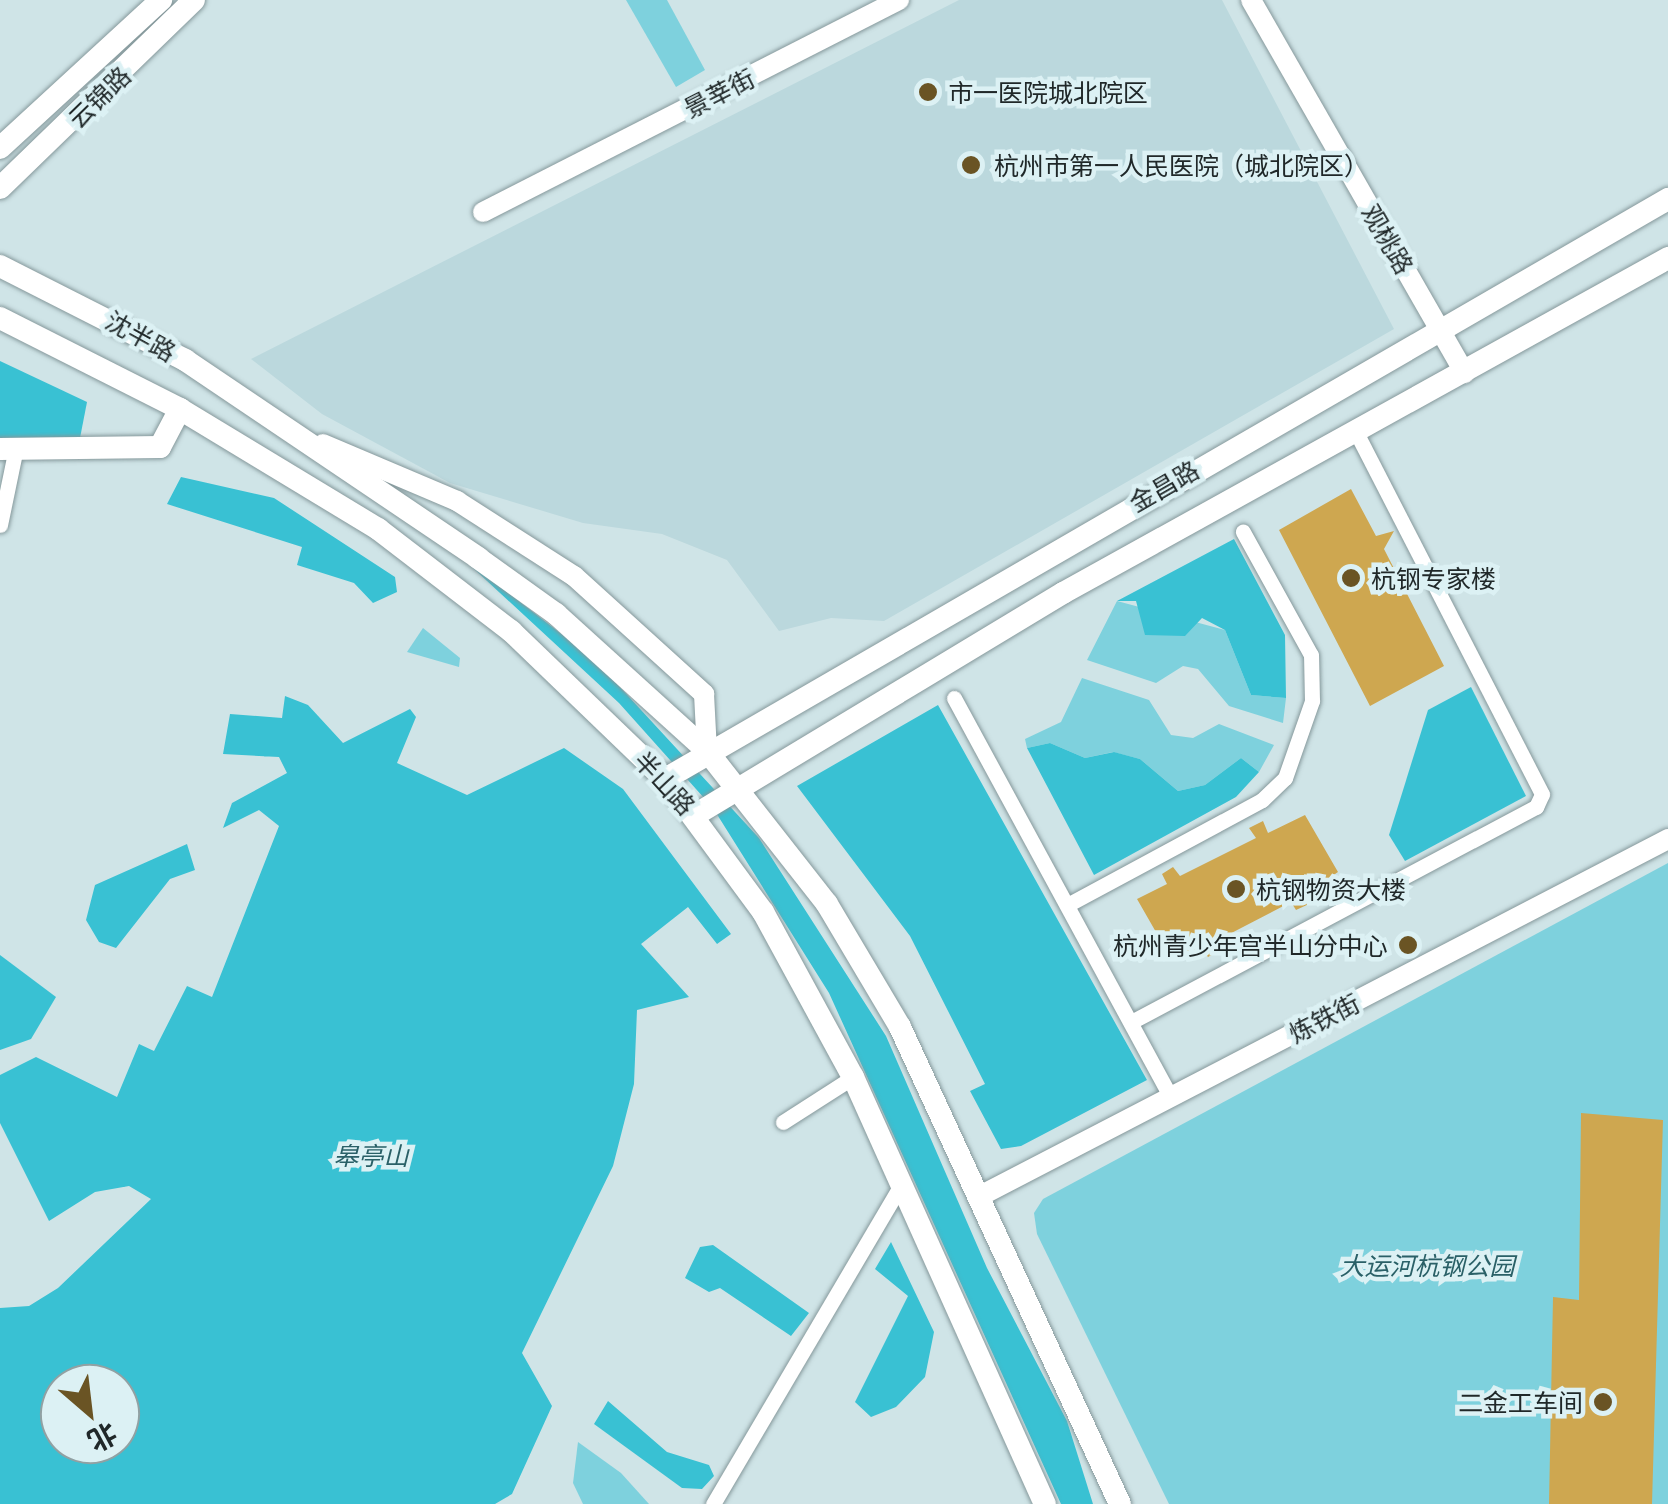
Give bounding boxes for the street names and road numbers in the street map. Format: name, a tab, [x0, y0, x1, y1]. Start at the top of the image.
street label: 云锦路	[62, 60, 136, 134]
street label: 景莘街	[679, 63, 759, 123]
street label: 观桃路	[1356, 199, 1420, 279]
street label: 沈半路	[101, 305, 181, 367]
street label: 金昌路	[1124, 454, 1204, 518]
street label: 半山路	[628, 745, 702, 821]
street label: 炼铁街	[1284, 988, 1364, 1048]

